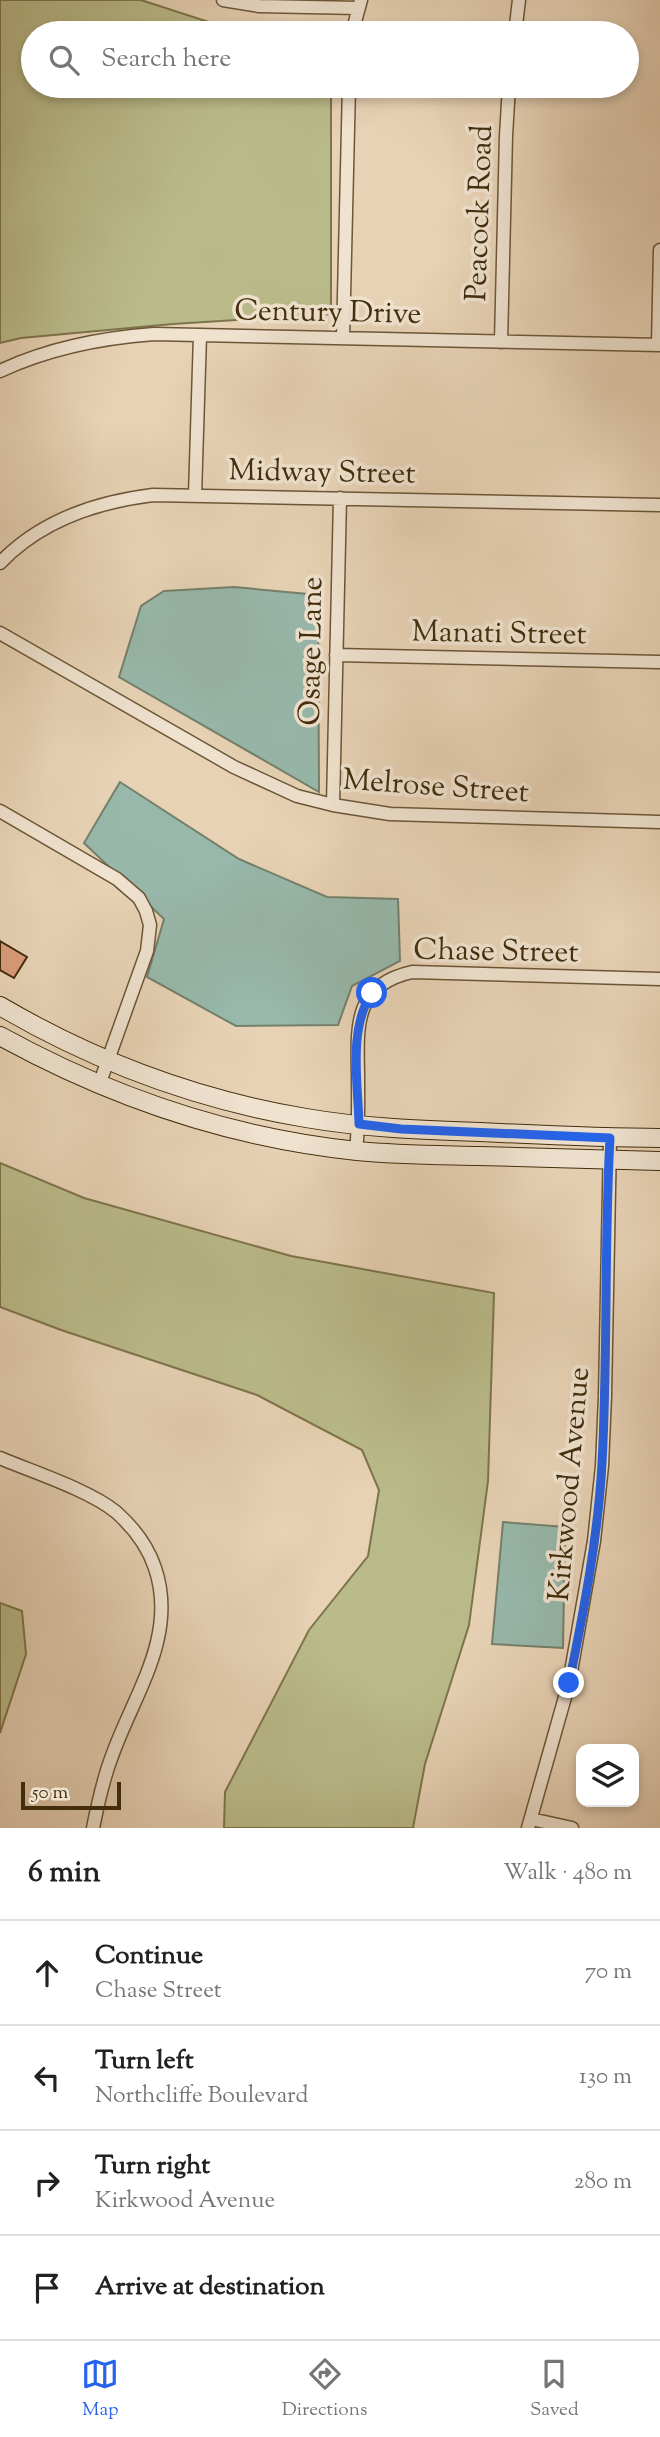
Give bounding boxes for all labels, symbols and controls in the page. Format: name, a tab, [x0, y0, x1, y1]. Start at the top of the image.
search box	[21, 21, 639, 98]
icon: search	[45, 41, 83, 79]
text: Search here	[101, 41, 231, 78]
street label: Peacock Road	[456, 124, 505, 302]
street label: Century Drive	[234, 290, 422, 337]
street label: Midway Street	[228, 450, 416, 497]
street label: Osage Lane	[290, 576, 335, 726]
street label: Manati Street	[411, 611, 587, 658]
street label: Melrose Street	[341, 760, 530, 815]
street label: Chase Street	[413, 930, 579, 975]
route start	[356, 977, 387, 1008]
street label: Kirkwood Avenue	[539, 1365, 602, 1603]
route end	[553, 1667, 584, 1698]
map controls	[576, 1744, 639, 1807]
button: layers	[576, 1744, 639, 1807]
scale bar	[21, 1779, 121, 1811]
text: 50 m	[32, 1780, 68, 1807]
text: 6 min	[28, 1852, 100, 1895]
text: Walk · 480 m	[503, 1857, 632, 1890]
text: Continue	[95, 1938, 203, 1975]
icon: ahead	[28, 1954, 66, 1992]
text: 70 m	[585, 1956, 632, 1989]
text: Chase Street	[95, 1975, 222, 2008]
text: Turn left	[95, 2043, 194, 2080]
icon: left	[28, 2059, 66, 2097]
text: 130 m	[579, 2061, 632, 2094]
text: Northcliffe Boulevard	[95, 2080, 309, 2113]
text: Turn right	[95, 2148, 210, 2185]
icon: right	[28, 2164, 66, 2202]
text: 280 m	[574, 2166, 632, 2199]
text: Kirkwood Avenue	[95, 2185, 275, 2218]
icon: arrive	[28, 2269, 66, 2307]
text: Arrive at destination	[95, 2269, 325, 2306]
tab: Map	[81, 2355, 119, 2424]
tab: Directions	[282, 2355, 367, 2424]
tab: Saved	[530, 2355, 579, 2424]

